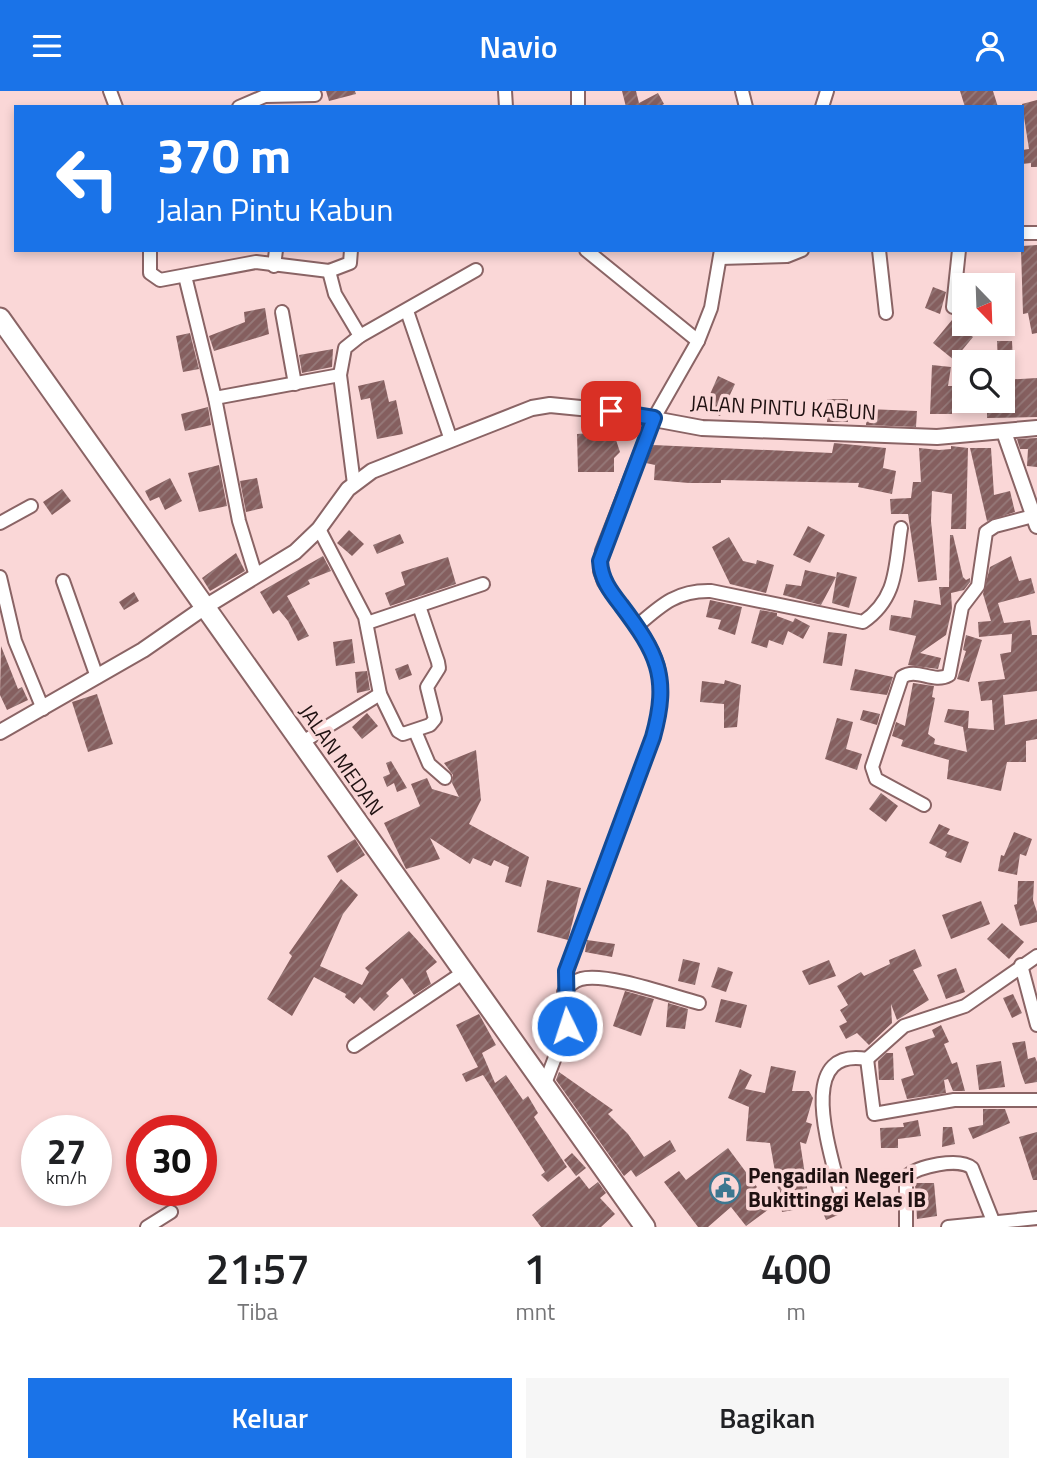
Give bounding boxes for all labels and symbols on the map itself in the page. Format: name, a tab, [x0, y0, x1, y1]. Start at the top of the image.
north arrow	[952, 273, 1015, 336]
pin	[581, 381, 641, 441]
street label: JALAN PINTU KABUN	[689, 386, 877, 428]
street label: JALAN MEDAN	[292, 697, 392, 822]
position arrow	[530, 989, 604, 1063]
speed limit sign: 30	[126, 1115, 217, 1206]
place label: Pengadilan Negeri Bukittinggi Kelas IB	[748, 1159, 926, 1215]
public building icon: Pengadilan Negeri Bukittinggi Kelas IB	[708, 1171, 742, 1205]

